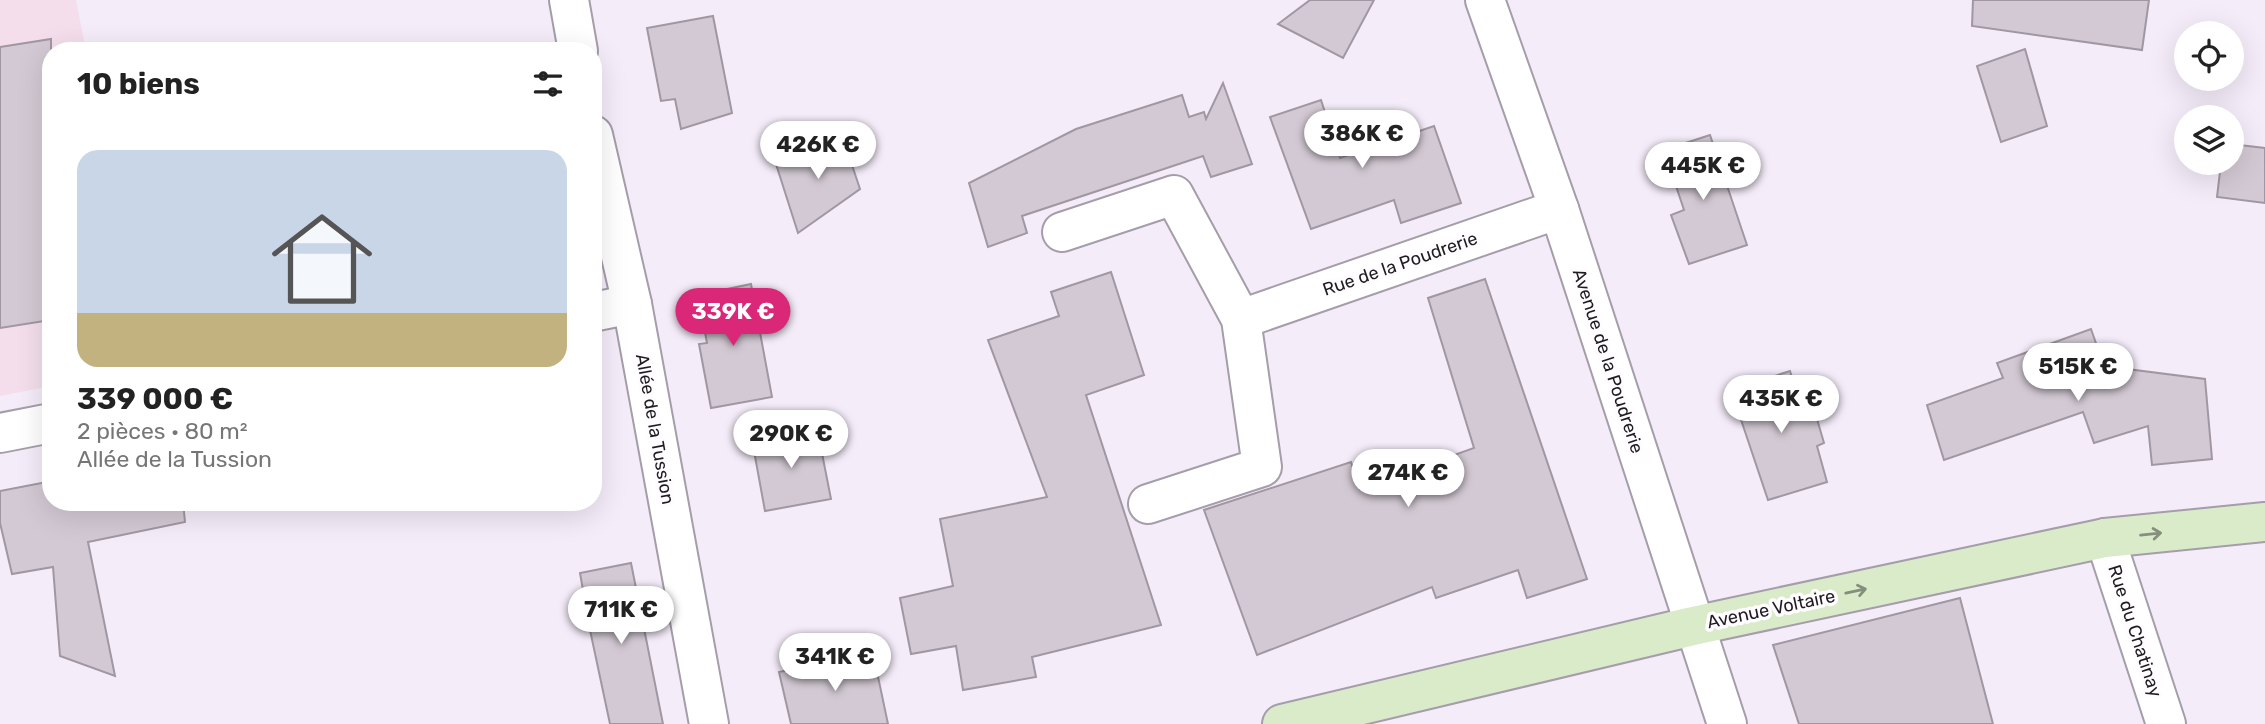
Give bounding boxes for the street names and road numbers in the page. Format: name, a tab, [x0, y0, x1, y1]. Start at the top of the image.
street label: Rue de la Poudrerie	[1320, 227, 1480, 301]
street label: Avenue de la Poudrerie	[1568, 266, 1648, 456]
street label: Allée de la Tussion	[631, 352, 679, 506]
street label: Rue du Chatinay	[2103, 562, 2167, 700]
street label: Avenue Voltaire	[1705, 585, 1837, 633]

